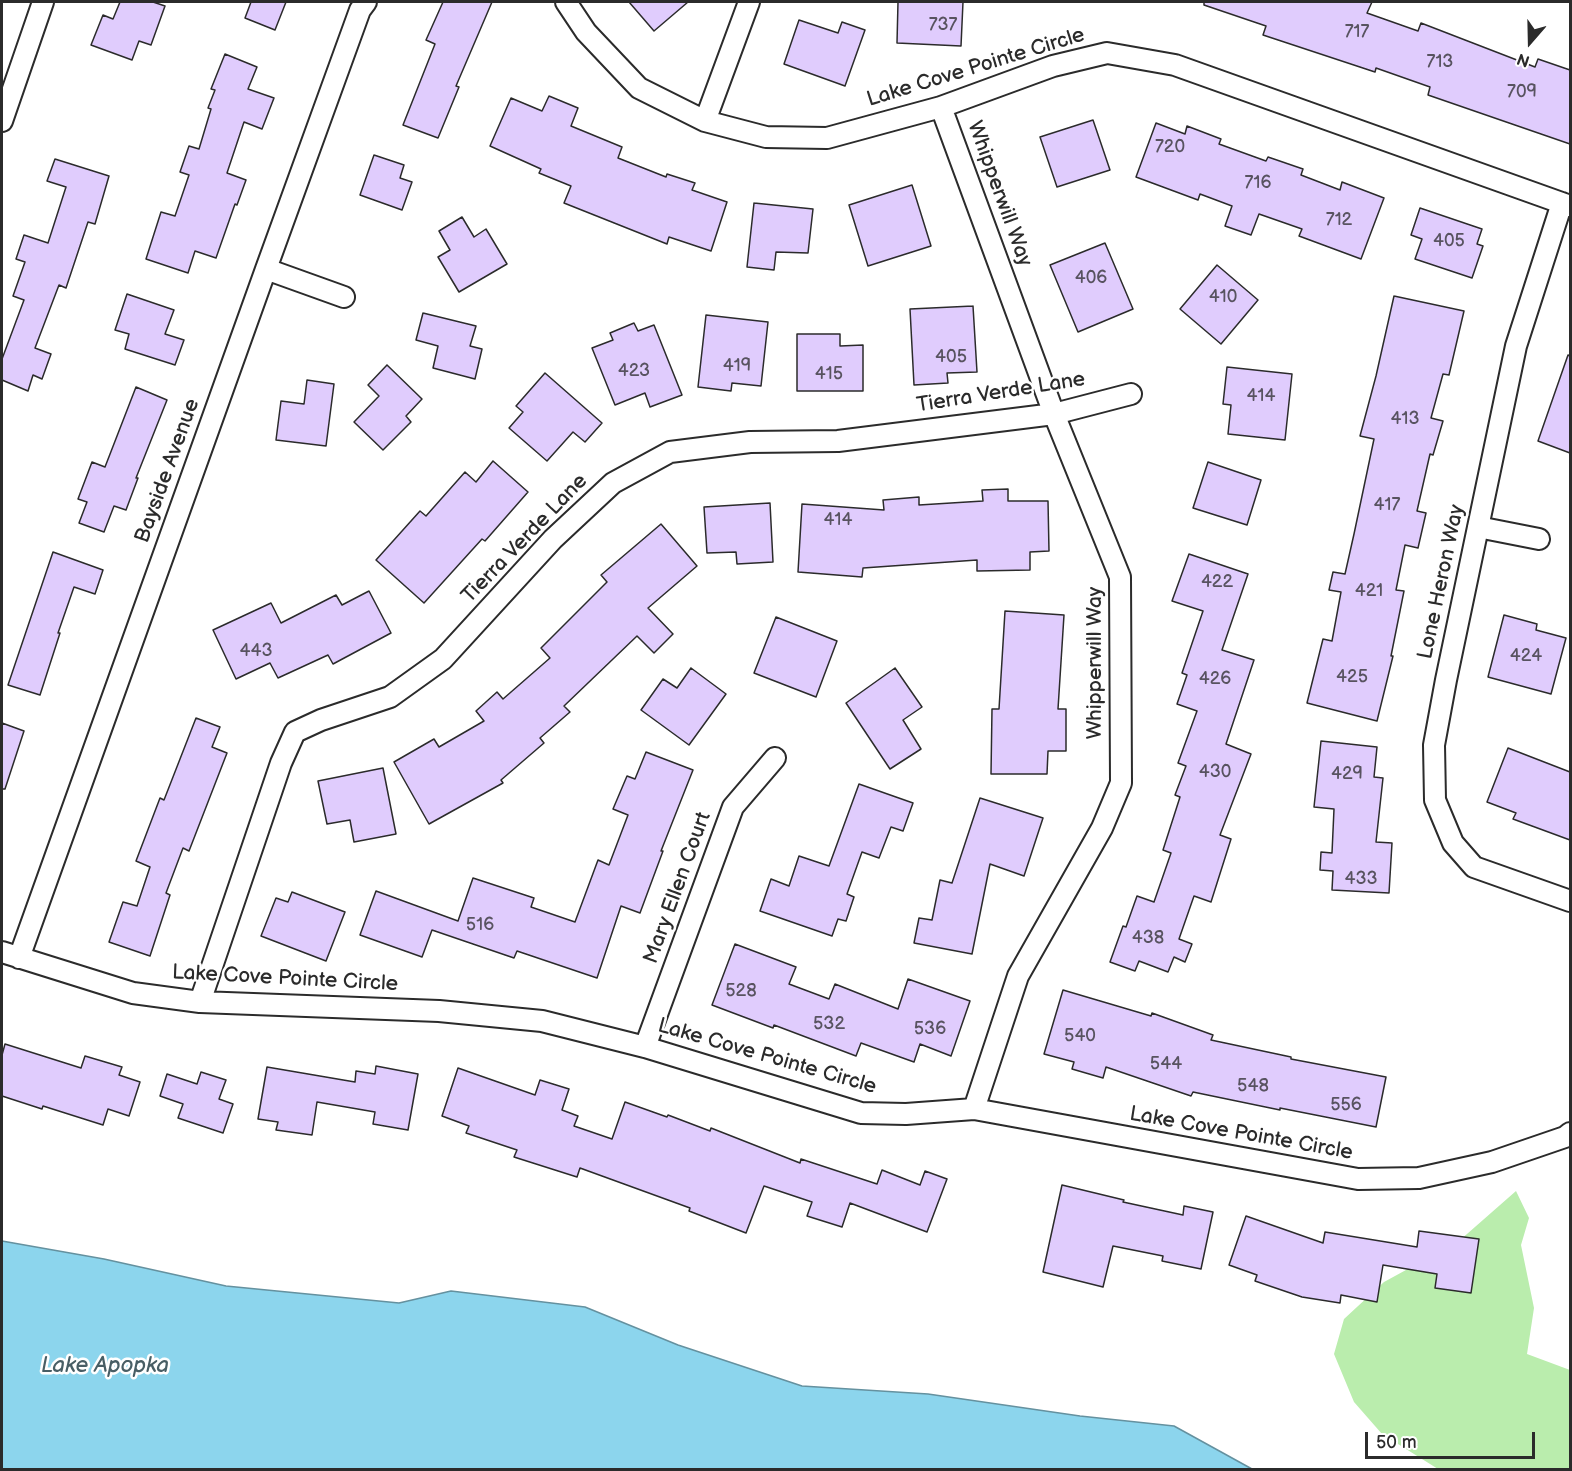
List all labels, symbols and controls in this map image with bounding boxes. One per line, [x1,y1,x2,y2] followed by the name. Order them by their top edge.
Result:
[1500,12,1560,72] north arrow
[929,14,957,36] house number: 737
[1345,21,1369,43] house number: 717
[864,23,1088,113] street label: Lake Cove Pointe Circle
[1515,48,1533,70] text: N
[1427,51,1453,73] house number: 713
[1507,81,1537,103] house number: 709
[961,118,1037,270] street label: Whipperwill Way
[1155,136,1185,158] house number: 720
[1245,172,1271,194] house number: 716
[1326,209,1352,231] house number: 712
[1433,230,1465,252] house number: 405
[1075,267,1107,289] house number: 406
[1209,286,1237,308] house number: 410
[935,346,967,368] house number: 405
[723,355,751,377] house number: 419
[618,360,650,382] house number: 423
[815,363,843,385] house number: 415
[915,367,1087,419] street label: Tierra Verde Lane
[1247,385,1275,407] house number: 414
[130,396,206,546] street label: Bayside Avenue
[1390,408,1420,430] house number: 413
[457,469,593,609] street label: Tierra Verde Lane
[1374,494,1400,516] house number: 417
[1413,503,1471,661] street label: Lone Heron Way
[824,509,852,531] house number: 414
[1201,571,1233,593] house number: 422
[1355,580,1383,602] house number: 421
[1083,587,1109,739] street label: Whipperwill Way
[239,640,273,662] house number: 443
[1510,645,1542,667] house number: 424
[1336,666,1368,688] house number: 425
[1199,668,1231,690] house number: 426
[1199,761,1231,783] house number: 430
[1331,763,1363,785] house number: 429
[639,809,717,967] street label: Mary Ellen Court
[1344,868,1378,890] house number: 433
[466,914,494,936] house number: 516
[1132,927,1164,949] house number: 438
[171,960,399,998] street label: Lake Cove Pointe Circle
[725,980,757,1002] house number: 528
[813,1013,845,1035] house number: 532
[655,1014,879,1100] street label: Lake Cove Pointe Circle
[914,1018,946,1040] house number: 536
[1064,1025,1096,1047] house number: 540
[1150,1053,1182,1075] house number: 544
[1237,1075,1269,1097] house number: 548
[1330,1094,1362,1116] house number: 556
[1127,1102,1355,1166] street label: Lake Cove Pointe Circle
[41,1353,169,1379] water label: Lake Apopka
[1368,1420,1538,1458] scale bar
[1376,1432,1417,1453] text: 50 m

